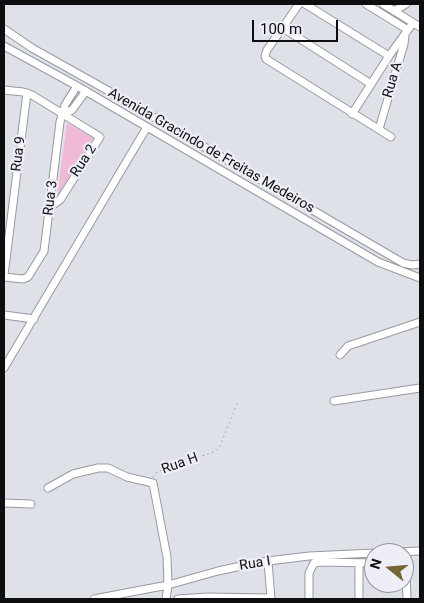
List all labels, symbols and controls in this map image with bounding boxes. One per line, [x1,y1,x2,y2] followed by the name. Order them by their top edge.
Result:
[254,10,340,42] scale bar
[260,20,302,38] text: 100 m
[380,60,406,100] street label: Rua A
[105,85,317,217] street label: Avenida Gracindo de Freitas Medeiros
[9,135,29,173] street label: Rua 9
[67,142,101,180] street label: Rua 2
[41,179,61,217] street label: Rua 3
[160,450,200,478] street label: Rua H
[364,543,414,593] north arrow
[238,553,272,575] street label: Rua I
[367,557,385,571] text: N

